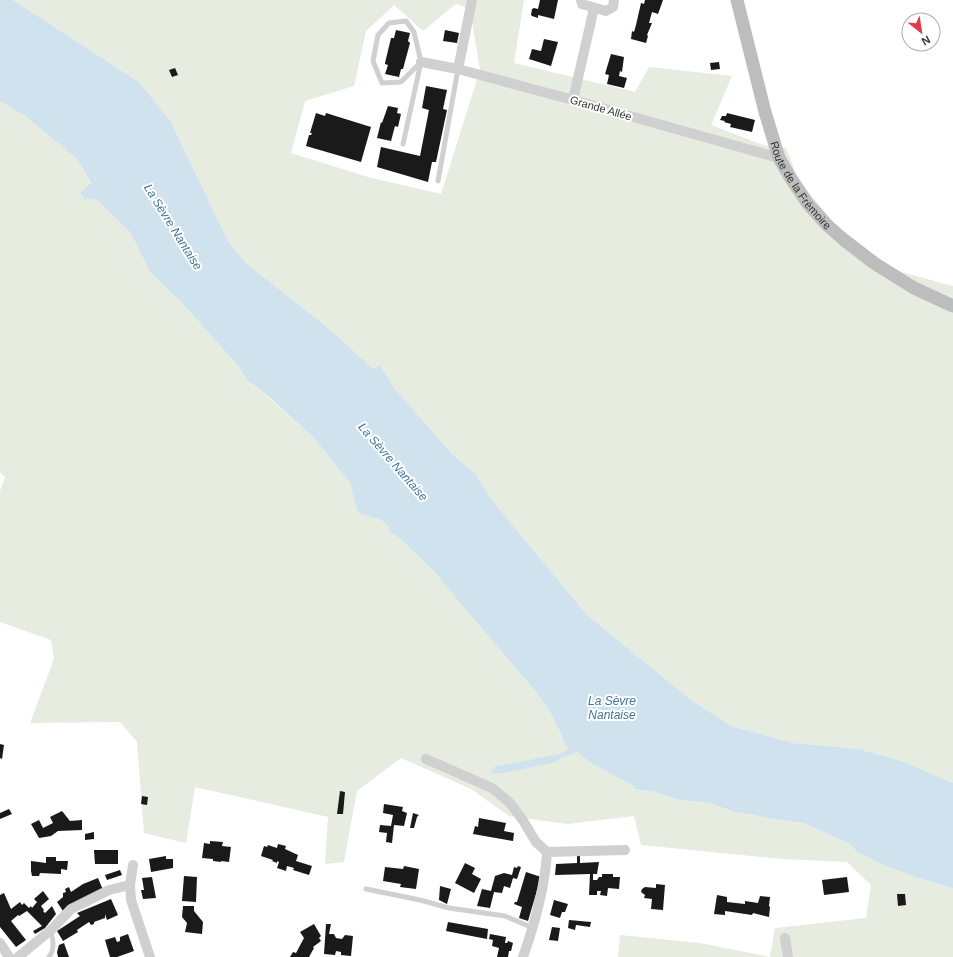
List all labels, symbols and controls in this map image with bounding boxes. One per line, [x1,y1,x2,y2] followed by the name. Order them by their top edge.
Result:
[901,12,941,52] north arrow
[920,33,932,48] text: N
[569,93,633,123] street label: Grande Allée
[768,140,834,232] street label: Route de la Frémoire
[141,181,205,273] water label: La Sèvre Nantaise
[355,420,431,504] water label: La Sèvre Nantaise
[588,694,636,722] water label: La Sèvre Nantaise

